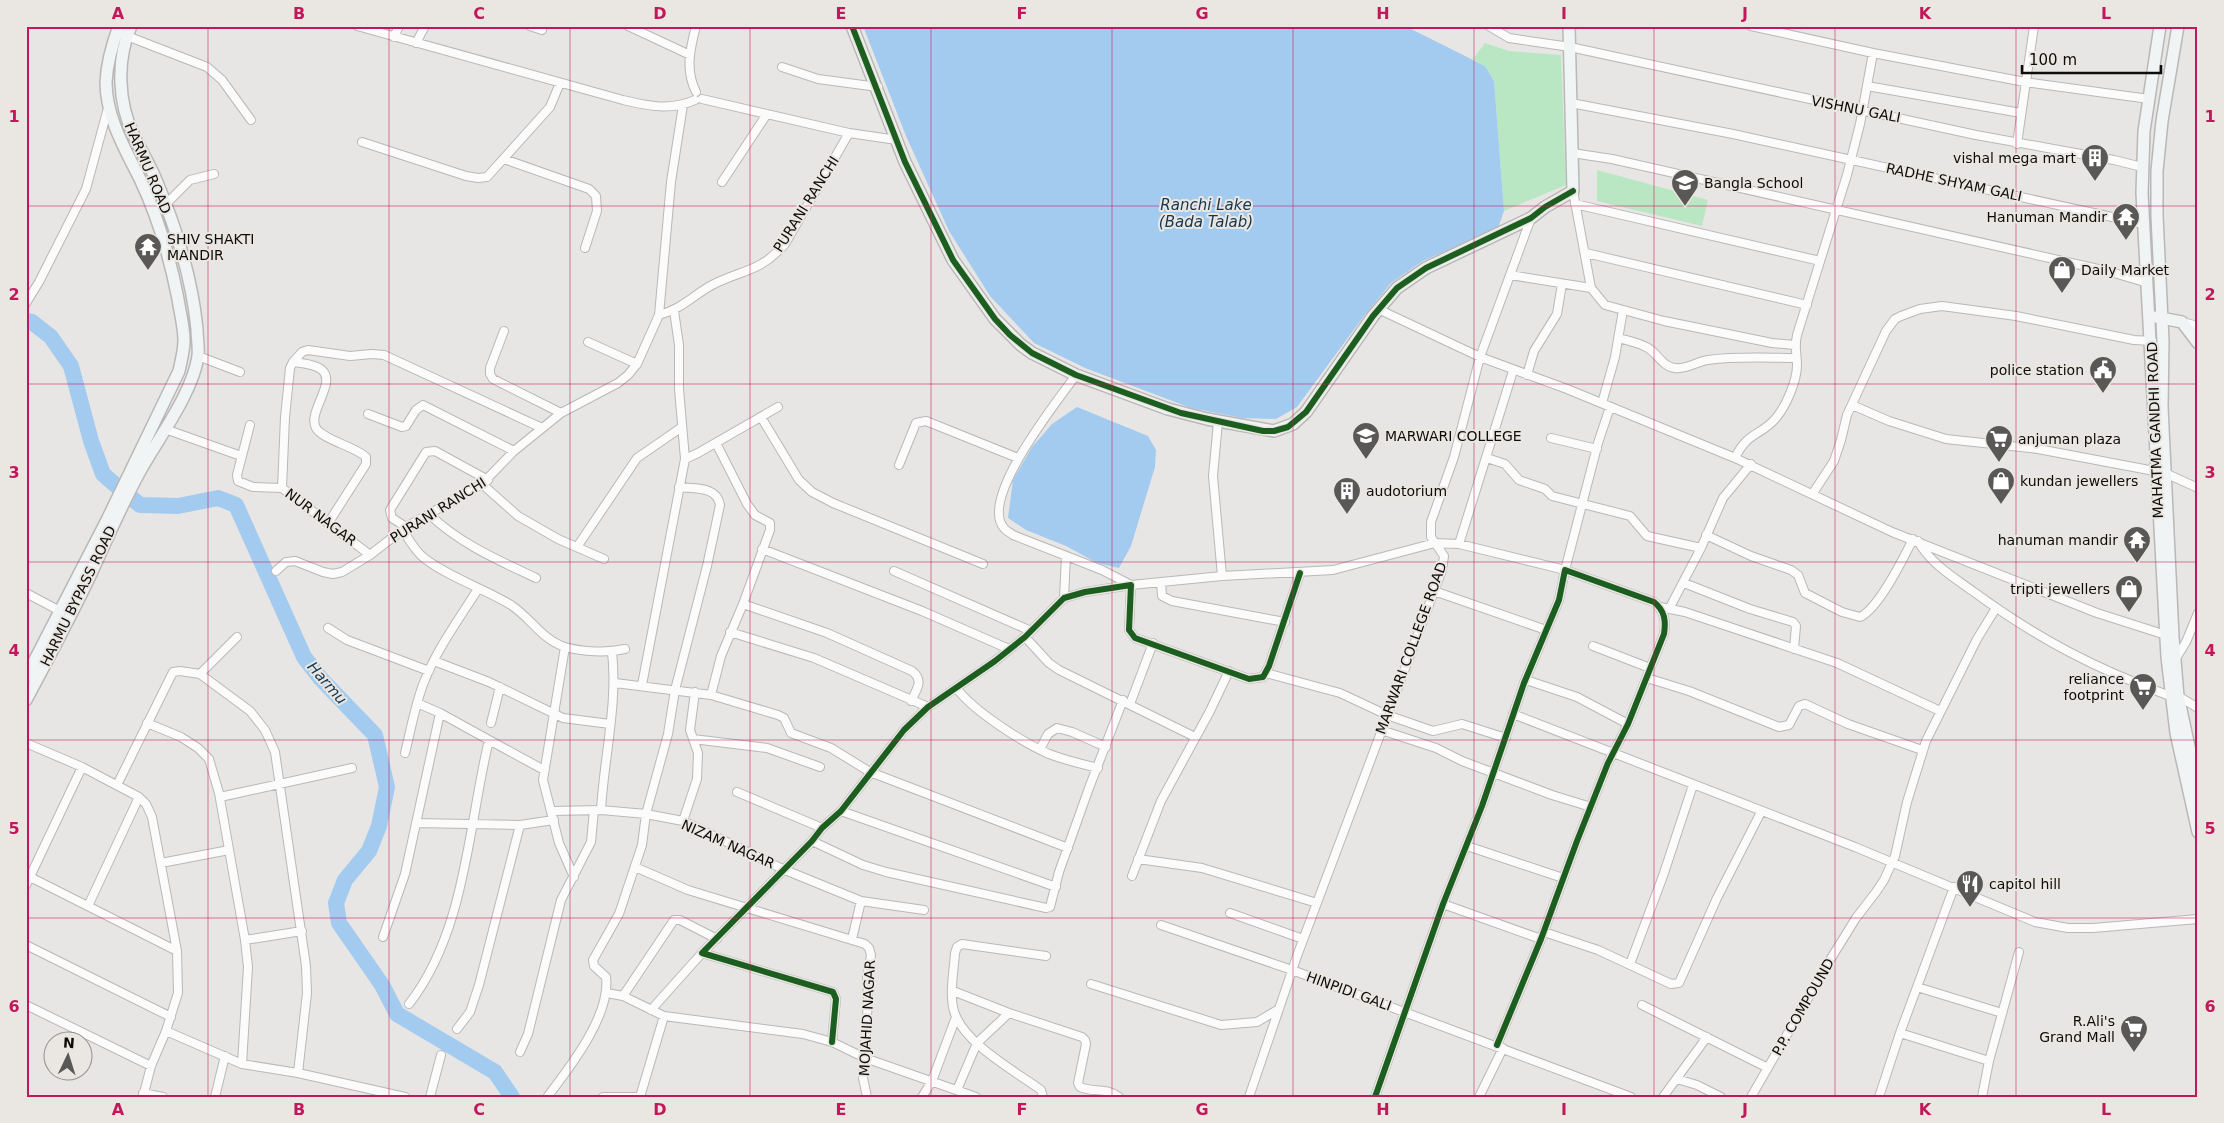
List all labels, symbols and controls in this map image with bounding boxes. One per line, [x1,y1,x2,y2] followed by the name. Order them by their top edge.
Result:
[112,4,125,23] text: A
[293,4,305,23] text: B
[473,4,485,23] text: C
[653,4,667,23] text: D
[836,4,846,23] text: E
[1017,4,1027,23] text: F
[1195,4,1209,23] text: G
[1376,4,1390,23] text: H
[1561,4,1567,23] text: I
[1741,4,1748,23] text: J
[1919,4,1932,23] text: K
[2101,4,2111,23] text: L
[2022,42,2160,74] scale bar
[2029,51,2077,69] text: 100 m
[1810,92,1902,126] street label: VISHNU GALI
[8,107,20,126] text: 1
[2204,107,2216,126] text: 1
[122,120,174,216] street label: HARMU ROAD
[2080,143,2110,182] building icon: vishal mega mart
[1953,150,2077,166] place label: vishal mega mart
[770,153,842,255] street label: PURANI RANCHI
[1885,160,2023,204] street label: RADHE SHYAM GALI
[1670,168,1700,207] school or university icon: Bangla School
[1704,175,1803,191] place label: Bangla School
[1159,196,1253,231] water label: Ranchi Lake (Bada Talab)
[2111,202,2141,241] temple icon: Hanuman Mandir
[1987,209,2107,225] place label: Hanuman Mandir
[167,231,254,263] place label: SHIV SHAKTI MANDIR
[133,232,163,271] temple icon: SHIV SHAKTI MANDIR
[2047,255,2077,294] shop icon: Daily Market
[2081,262,2170,278] place label: Daily Market
[8,285,20,304] text: 2
[2204,285,2216,304] text: 2
[2144,341,2166,519] street label: MAHATMA GANDHI ROAD
[2088,355,2118,394] public building icon: police station
[1990,362,2084,378] place label: police station
[1351,421,1381,460] school or university icon: MARWARI COLLEGE
[1984,424,2014,463] supermarket icon: anjuman plaza
[1385,428,1522,444] place label: MARWARI COLLEGE
[2018,431,2121,447] place label: anjuman plaza
[8,463,20,482] text: 3
[2204,463,2216,482] text: 3
[1986,466,2016,505] shop icon: kundan jewellers
[2020,473,2138,489] place label: kundan jewellers
[387,474,489,546] street label: PURANI RANCHI
[1332,476,1362,515] building icon: audotorium
[1366,483,1447,499] place label: audotorium
[282,485,360,549] street label: NUR NAGAR
[37,523,119,669] street label: HARMU BYPASS ROAD
[2122,525,2152,564] temple icon: hanuman mandir
[1998,532,2118,548] place label: hanuman mandir
[1372,560,1450,736] street label: MARWARI COLLEGE ROAD
[2114,574,2144,613] shop icon: tripti jewellers
[2010,581,2110,597] place label: tripti jewellers
[8,641,20,660] text: 4
[2204,641,2216,660] text: 4
[304,658,350,708] water label: Harmu
[2064,671,2125,703] place label: reliance footprint
[2128,672,2158,711] supermarket icon: reliance footprint
[679,816,777,872] street label: NIZAM NAGAR
[8,819,20,838] text: 5
[2204,819,2216,838] text: 5
[1955,869,1985,908] restaurant icon: capitol hill
[1989,876,2061,892] place label: capitol hill
[1769,955,1837,1059] street label: P.P. COMPOUND
[856,959,878,1077] street label: MOJAHID NAGAR
[1304,968,1394,1014] street label: HINPIDI GALI
[8,997,20,1016] text: 6
[2204,997,2216,1016] text: 6
[2039,1013,2115,1045] place label: R.Ali's Grand Mall
[2119,1014,2149,1053] supermarket icon: R.Ali's Grand Mall
[42,1030,92,1080] north arrow
[63,1035,75,1051] text: N
[112,1100,125,1119] text: A
[293,1100,305,1119] text: B
[473,1100,485,1119] text: C
[653,1100,667,1119] text: D
[836,1100,846,1119] text: E
[1017,1100,1027,1119] text: F
[1195,1100,1209,1119] text: G
[1376,1100,1390,1119] text: H
[1561,1100,1567,1119] text: I
[1741,1100,1748,1119] text: J
[1919,1100,1932,1119] text: K
[2101,1100,2111,1119] text: L

